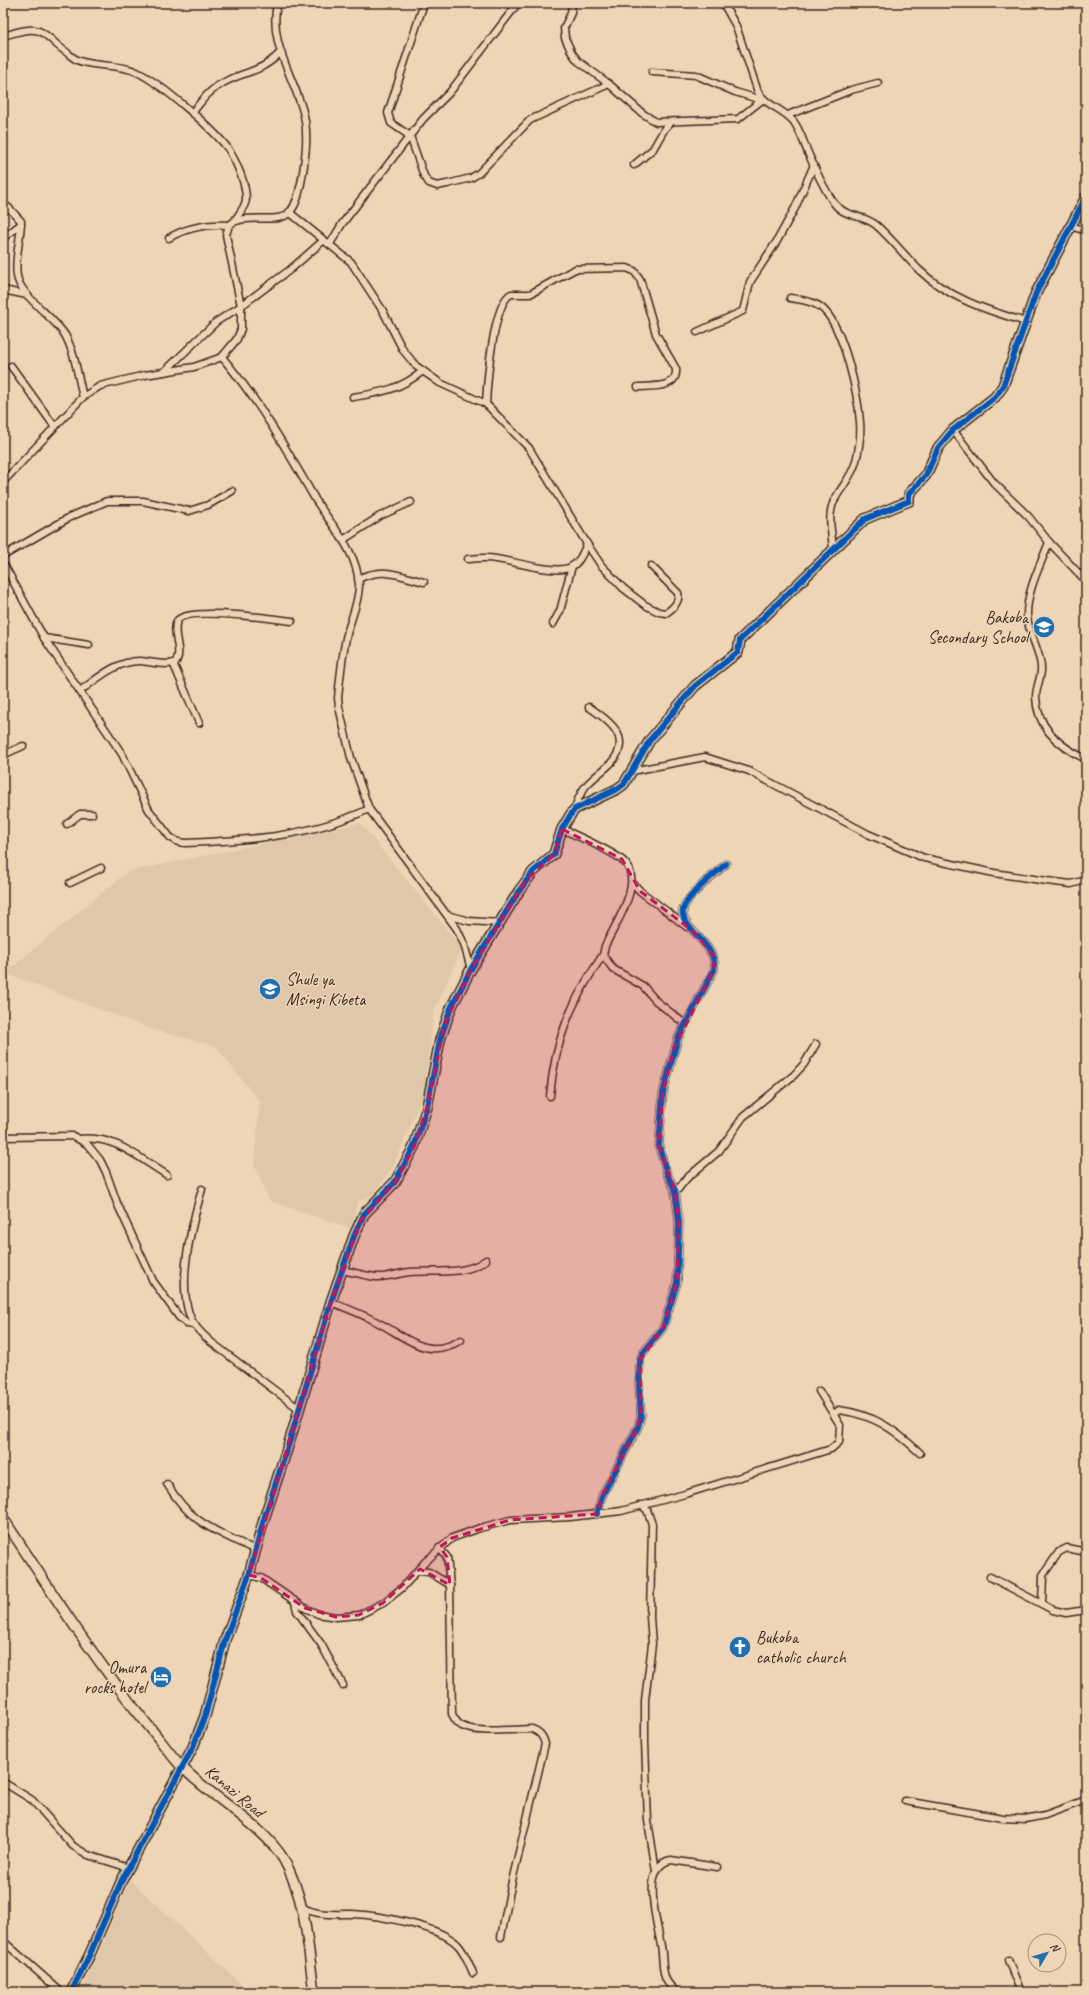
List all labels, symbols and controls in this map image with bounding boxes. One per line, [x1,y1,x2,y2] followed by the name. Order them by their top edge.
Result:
[928,607,1031,648] place label: Bakoba Secondary School
[1031,614,1057,640] school or university icon: Bakoba Secondary School
[286,969,366,1010] place label: Shule ya Msingi Kibeta
[257,976,283,1002] school or university icon: Shule ya Msingi Kibeta
[756,1627,847,1668] place label: Bukoba catholic church
[727,1634,753,1660] church icon: Bukoba catholic church
[84,1657,149,1698] place label: Omura rocks hotel
[148,1664,174,1690] hotel icon: Omura rocks hotel
[201,1761,270,1824] street label: Kanazi Road
[1027,1933,1067,1973] north arrow
[1047,1940,1064,1956] text: N

